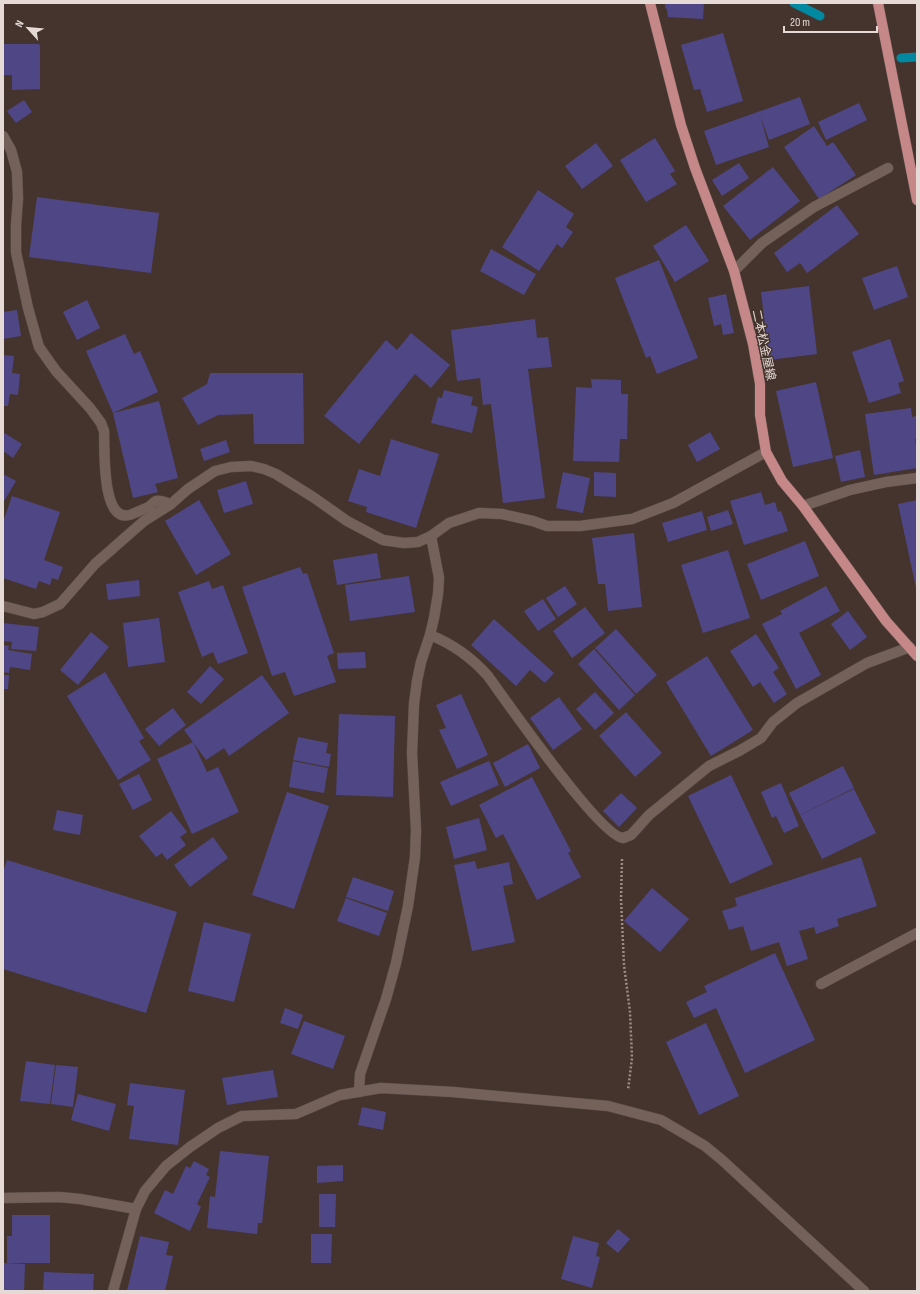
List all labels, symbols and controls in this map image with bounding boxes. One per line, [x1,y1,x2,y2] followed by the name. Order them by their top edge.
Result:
[8,8,48,48] north arrow
[784,8,877,34] scale bar
[790,15,810,30] text: 20 m
[12,18,27,29] text: N
[749,308,778,382] street label: 二本松金屋線

